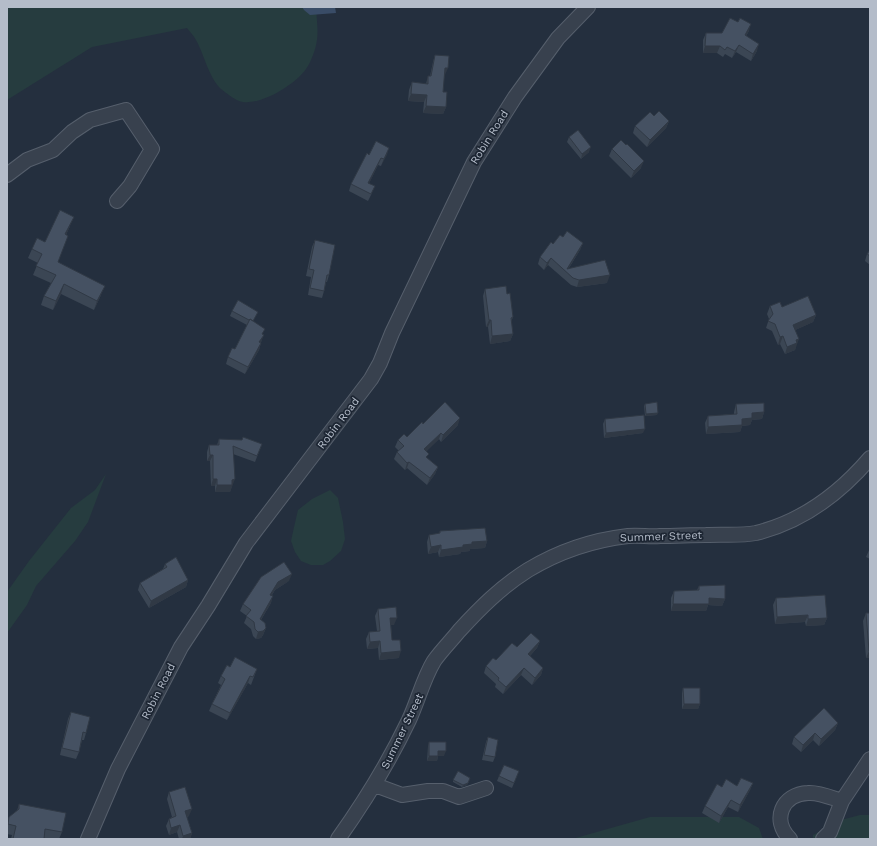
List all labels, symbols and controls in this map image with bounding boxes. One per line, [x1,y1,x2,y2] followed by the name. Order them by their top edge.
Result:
[468,108,511,167] street label: Robin Road
[315,395,362,452] street label: Robin Road
[620,529,703,544] street label: Summer Street
[139,661,178,721] street label: Robin Road
[379,691,426,771] street label: Summer Street

